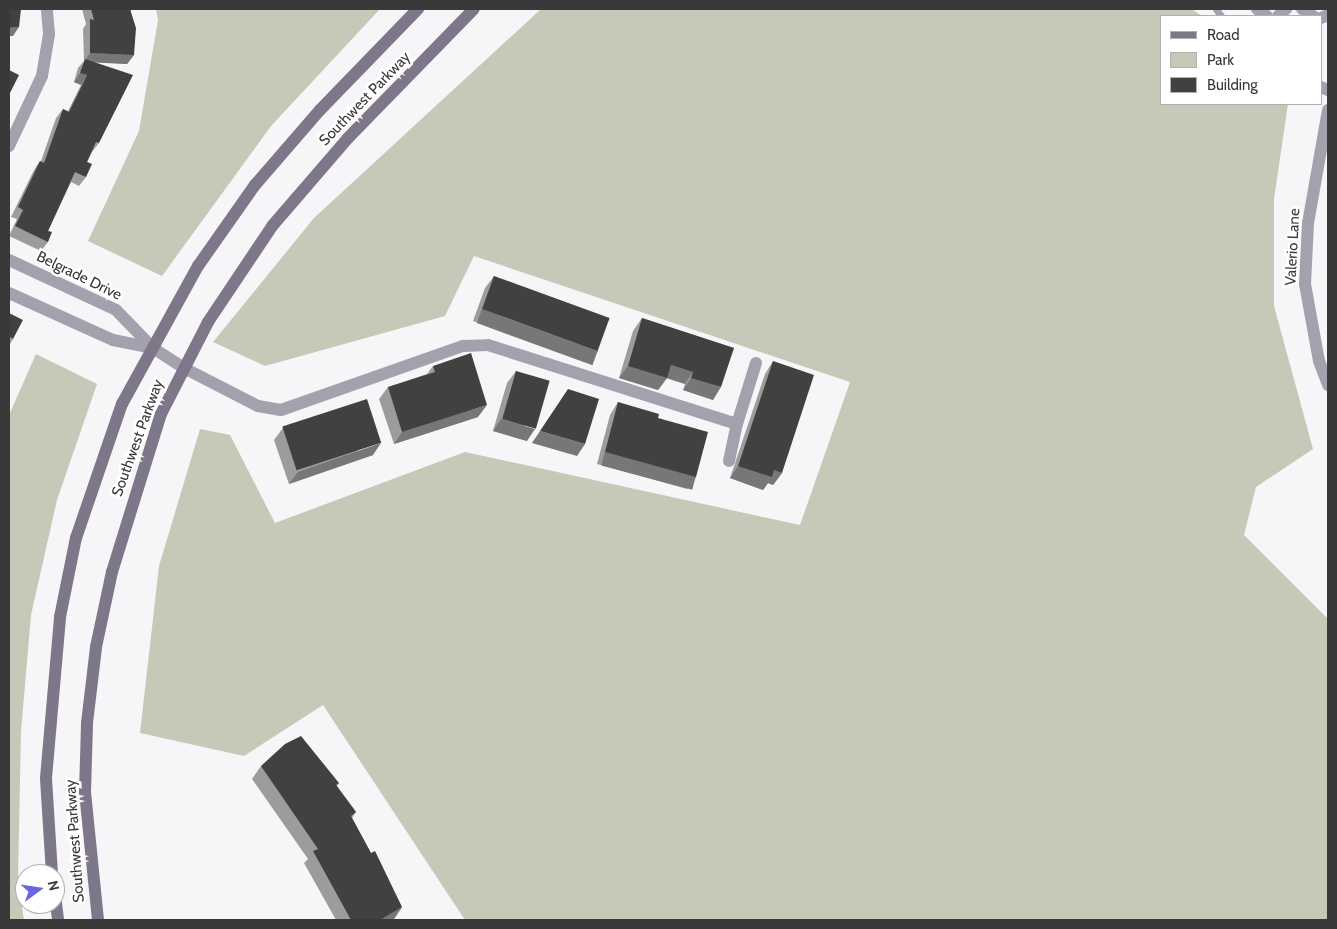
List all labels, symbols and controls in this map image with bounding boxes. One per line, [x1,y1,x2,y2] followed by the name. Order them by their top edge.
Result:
[1160,15,1322,105] legend
[1207,26,1240,44] text: Road
[316,48,414,150] street label: Southwest Parkway
[1207,51,1234,69] text: Park
[1207,76,1258,94] text: Building
[1282,208,1304,286] street label: Valerio Lane
[33,248,125,304] street label: Belgrade Drive
[108,377,168,499] street label: Southwest Parkway
[62,779,88,903] street label: Southwest Parkway
[15,864,65,914] north arrow
[44,879,64,893] text: N

